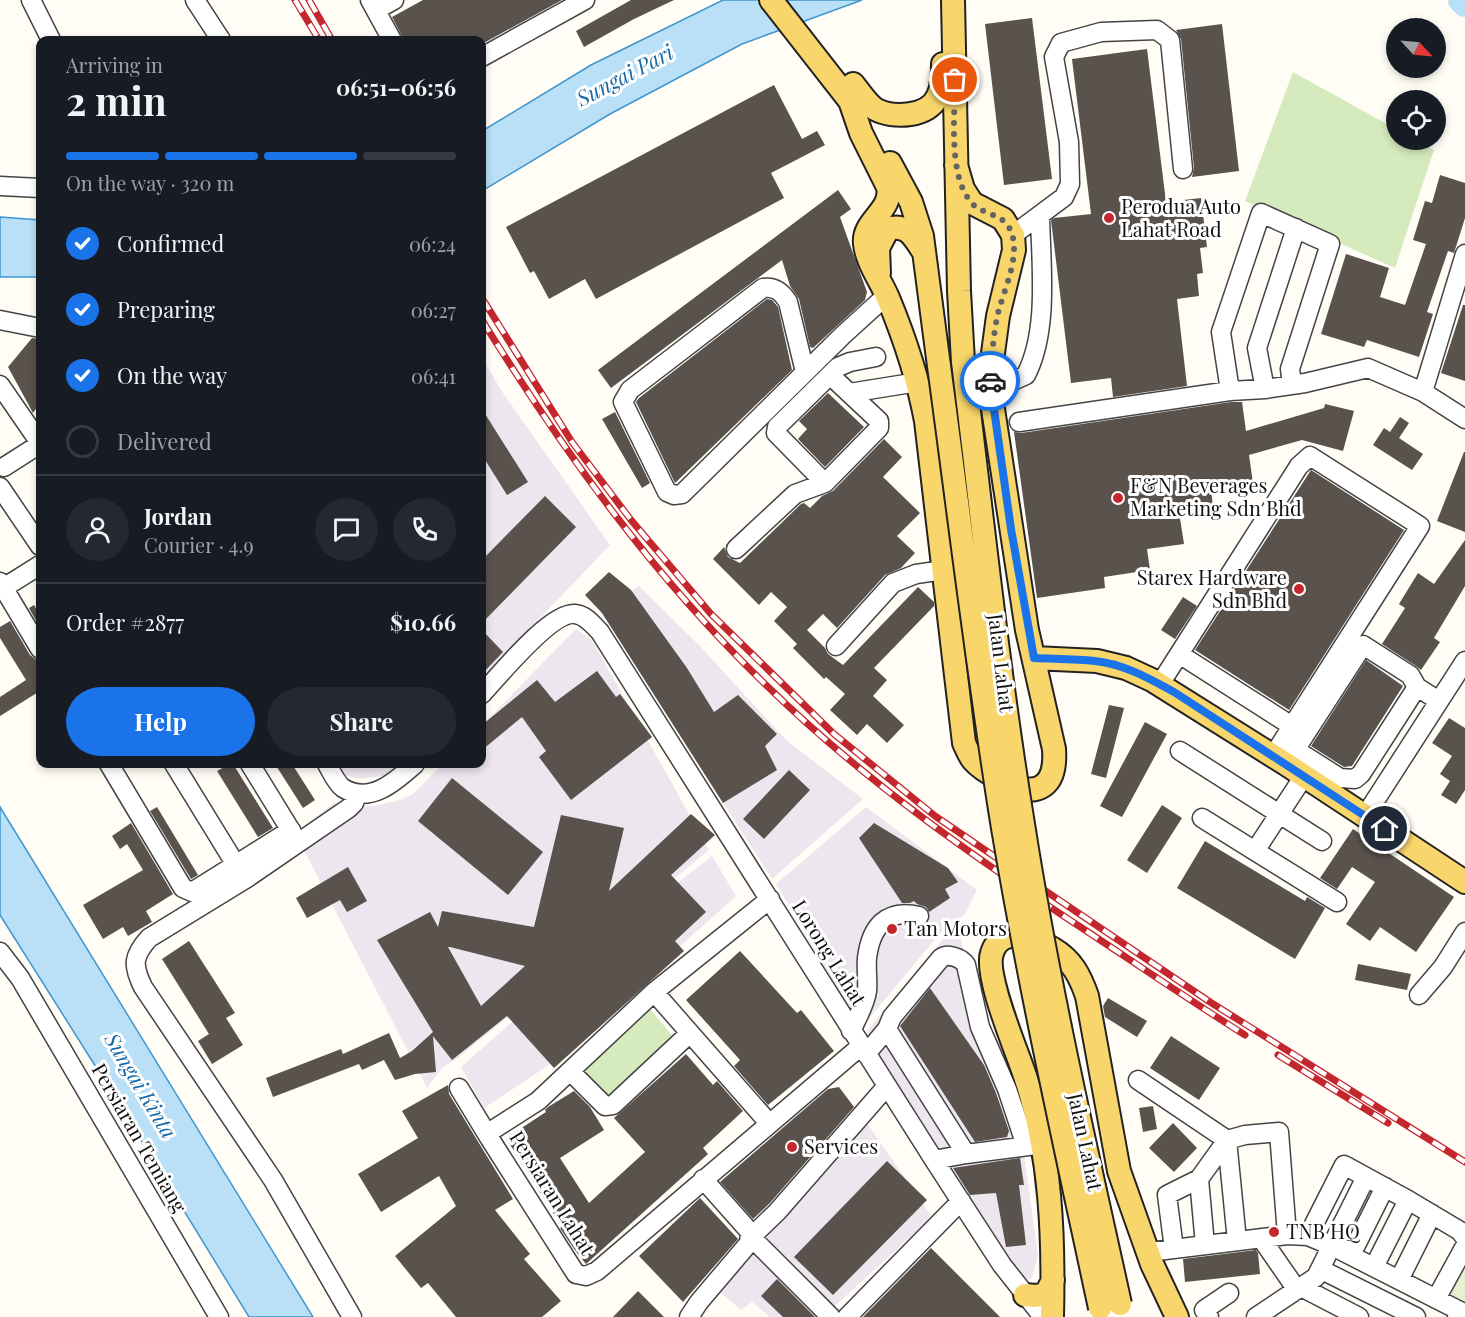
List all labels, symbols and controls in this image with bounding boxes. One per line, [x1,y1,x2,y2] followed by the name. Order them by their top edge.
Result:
[1386,18,1446,78] north arrow
[1386,18,1446,150] map controls
[570,37,678,112] water label: Sungai Pari
[66,51,163,78] text: Arriving in
[929,54,980,105] pin
[938,63,971,96] icon: bag
[336,72,456,102] text: 06:51–06:56
[66,74,167,126] text: 2 min
[1386,90,1446,150] button: locate
[66,169,234,196] text: On the way · 320 m
[1121,192,1241,242] place label: Perodua Auto Lahat Road
[1102,211,1116,225] marker: Perodua Auto Lahat Road
[66,227,99,260] icon: check
[117,228,224,258] text: Confirmed
[409,230,456,257] text: 06:24
[66,293,99,326] icon: check
[117,294,215,324] text: Preparing
[411,296,456,323] text: 06:27
[960,351,1020,411] courier
[66,359,99,392] icon: check
[117,360,227,390] text: On the way
[411,362,456,389] text: 06:41
[974,365,1007,398] icon: car
[117,426,212,456] text: Delivered
[1130,471,1302,521] place label: F&N Beverages Marketing Sdn Bhd
[1111,491,1125,505] marker: F&N Beverages Marketing Sdn Bhd
[66,498,129,561] button: person
[315,498,378,561] button: chat
[393,498,456,561] button: phone
[144,501,212,531] text: Jordan
[144,531,254,558] text: Courier · 4.9
[1137,563,1287,613] place label: Starex Hardware Sdn Bhd
[1292,582,1306,596] marker: Starex Hardware Sdn Bhd
[66,607,184,637] text: Order #2877
[390,607,456,637] text: $10.66
[983,611,1022,715] street label: Jalan Lahat
[66,687,255,756] button: Help
[267,687,456,756] button: Share
[1359,803,1410,854] pin
[1368,812,1401,845] icon: home
[787,894,874,1011] street label: Lorong Lahat
[904,914,1007,941] place label: Tan Motors
[885,922,899,936] marker: Tan Motors
[99,1026,184,1143] water label: Sungai Kinta
[87,1058,194,1217] street label: Persiaran Temiang
[1063,1089,1110,1194] street label: Jalan Lahat
[504,1125,603,1260] street label: Persiaran Lahat
[804,1132,878,1159] place label: Services
[785,1140,799,1154] marker: Services
[1286,1217,1361,1244] place label: TNB HQ
[1267,1225,1281,1239] marker: TNB HQ

